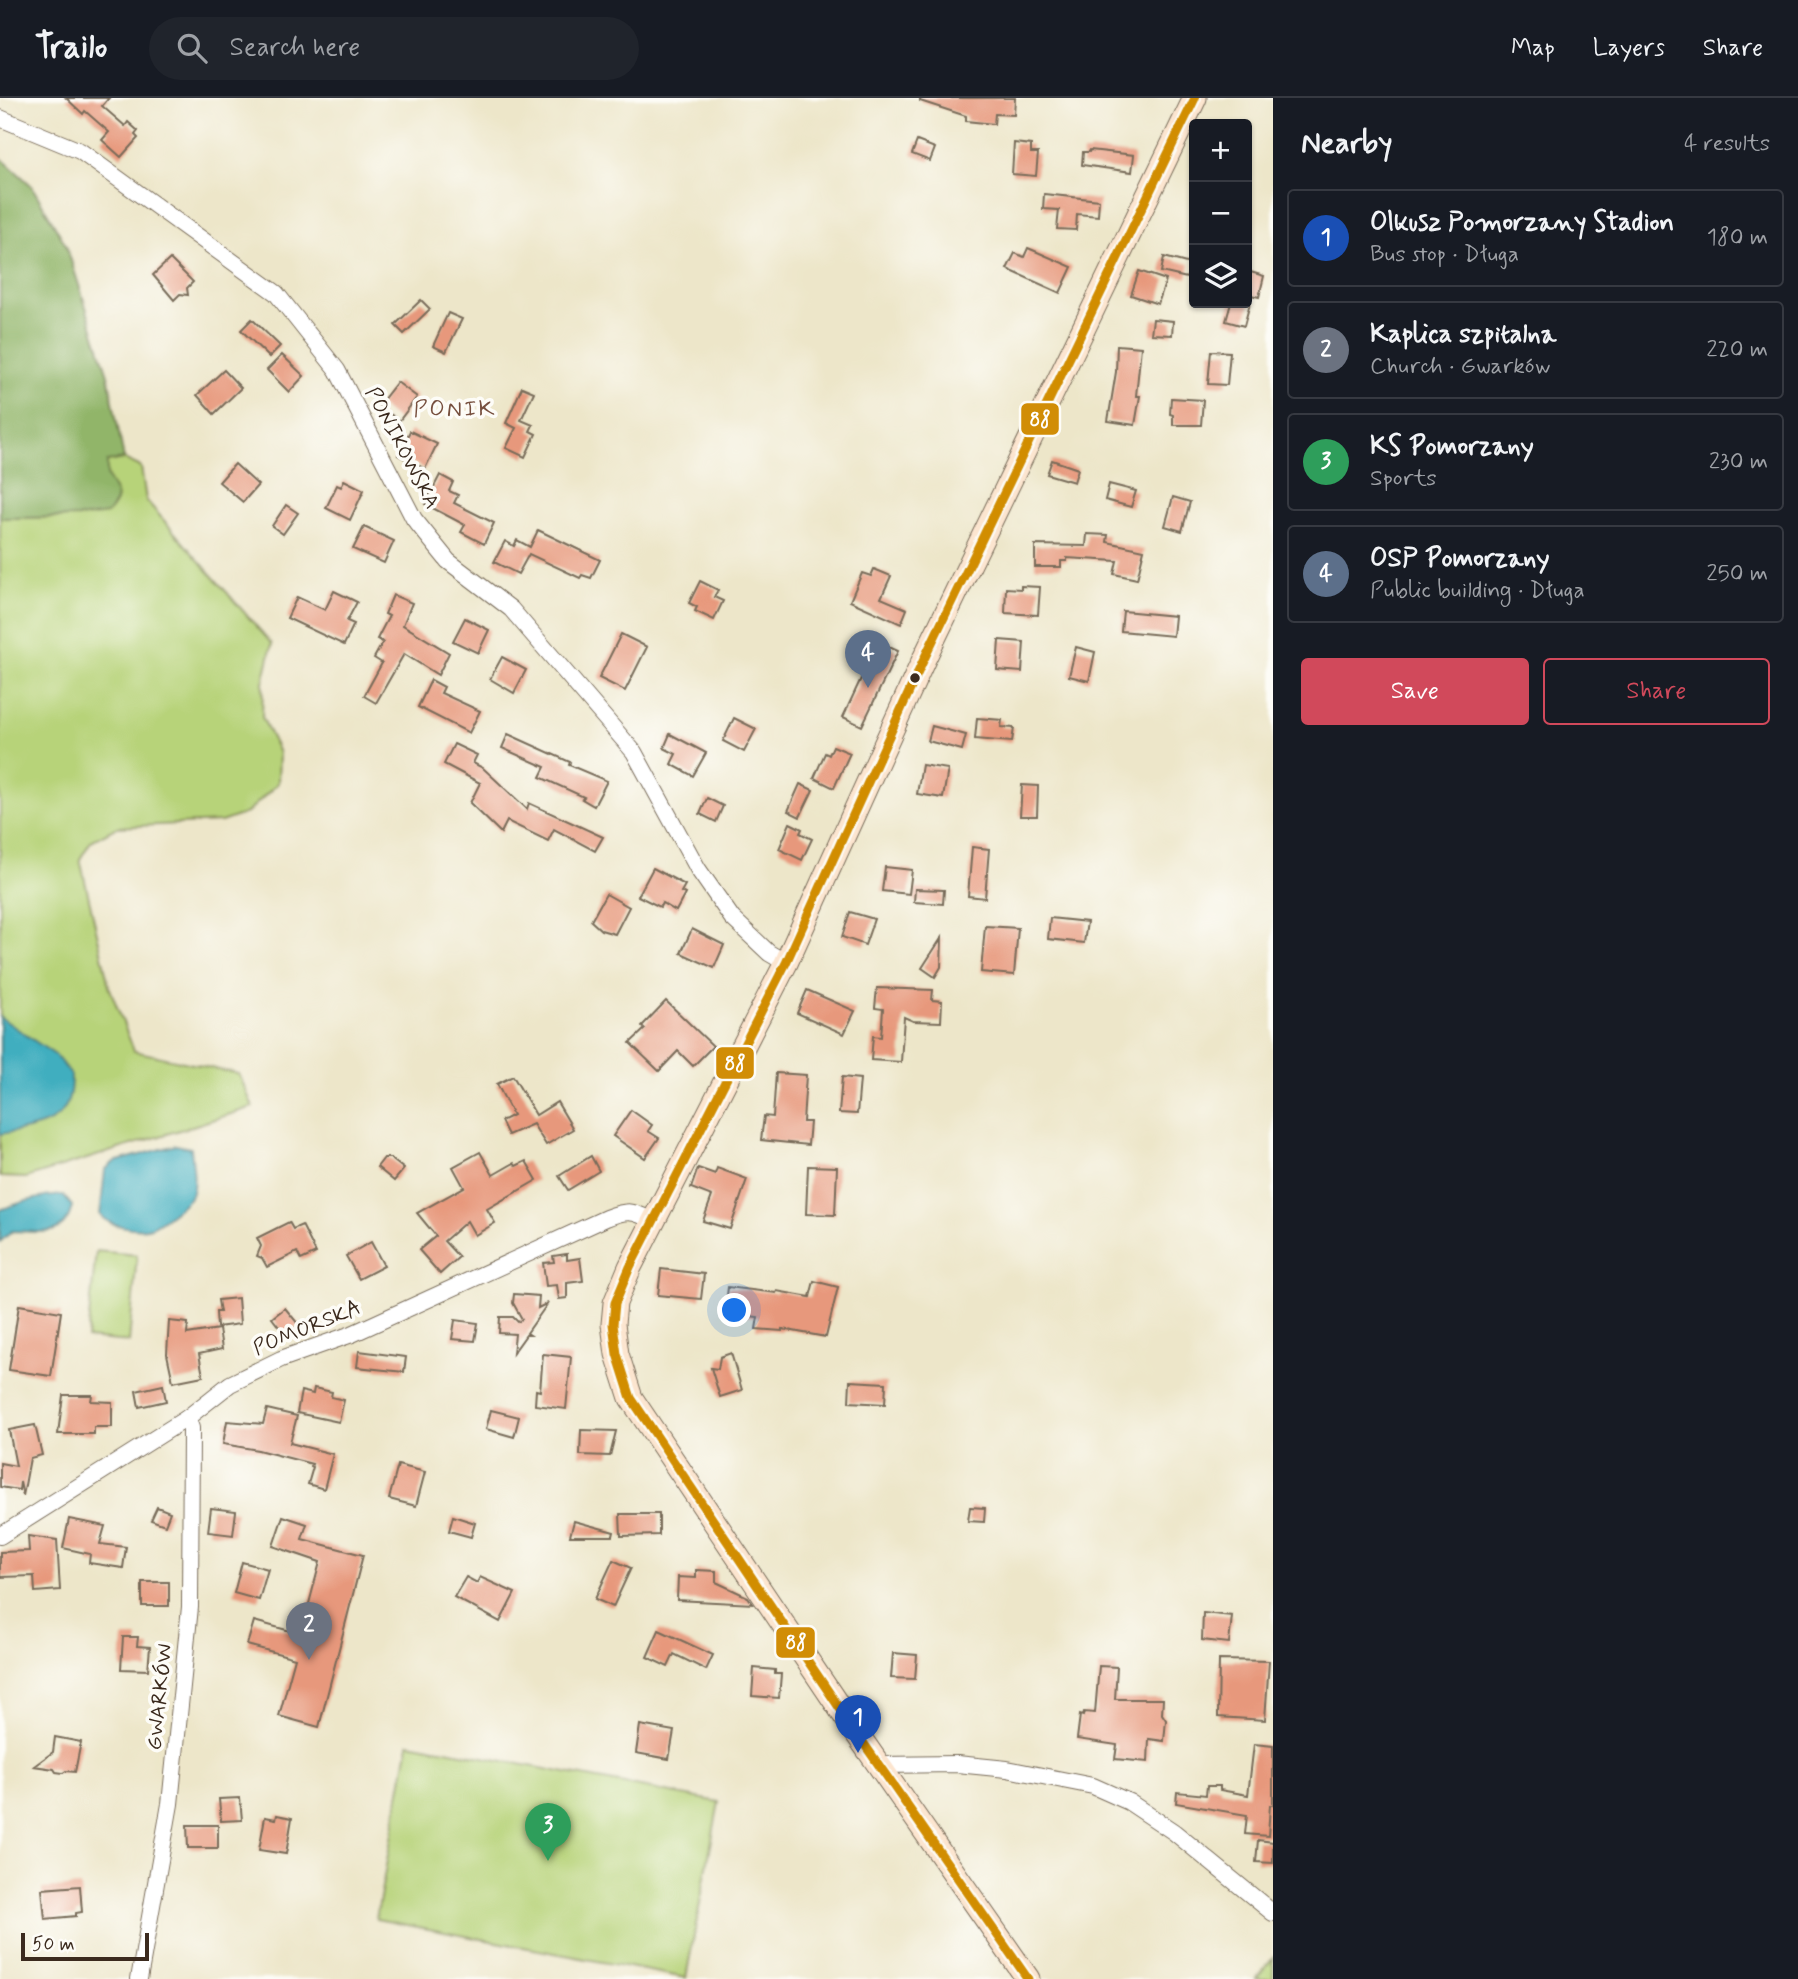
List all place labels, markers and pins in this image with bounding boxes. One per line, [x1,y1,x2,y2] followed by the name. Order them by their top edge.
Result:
[845,630,891,688] pin: 4
[908,671,922,685] unlabelled marker
[286,1602,332,1660] pin: 2
[835,1695,881,1753] pin: 1
[525,1803,571,1861] pin: 3

